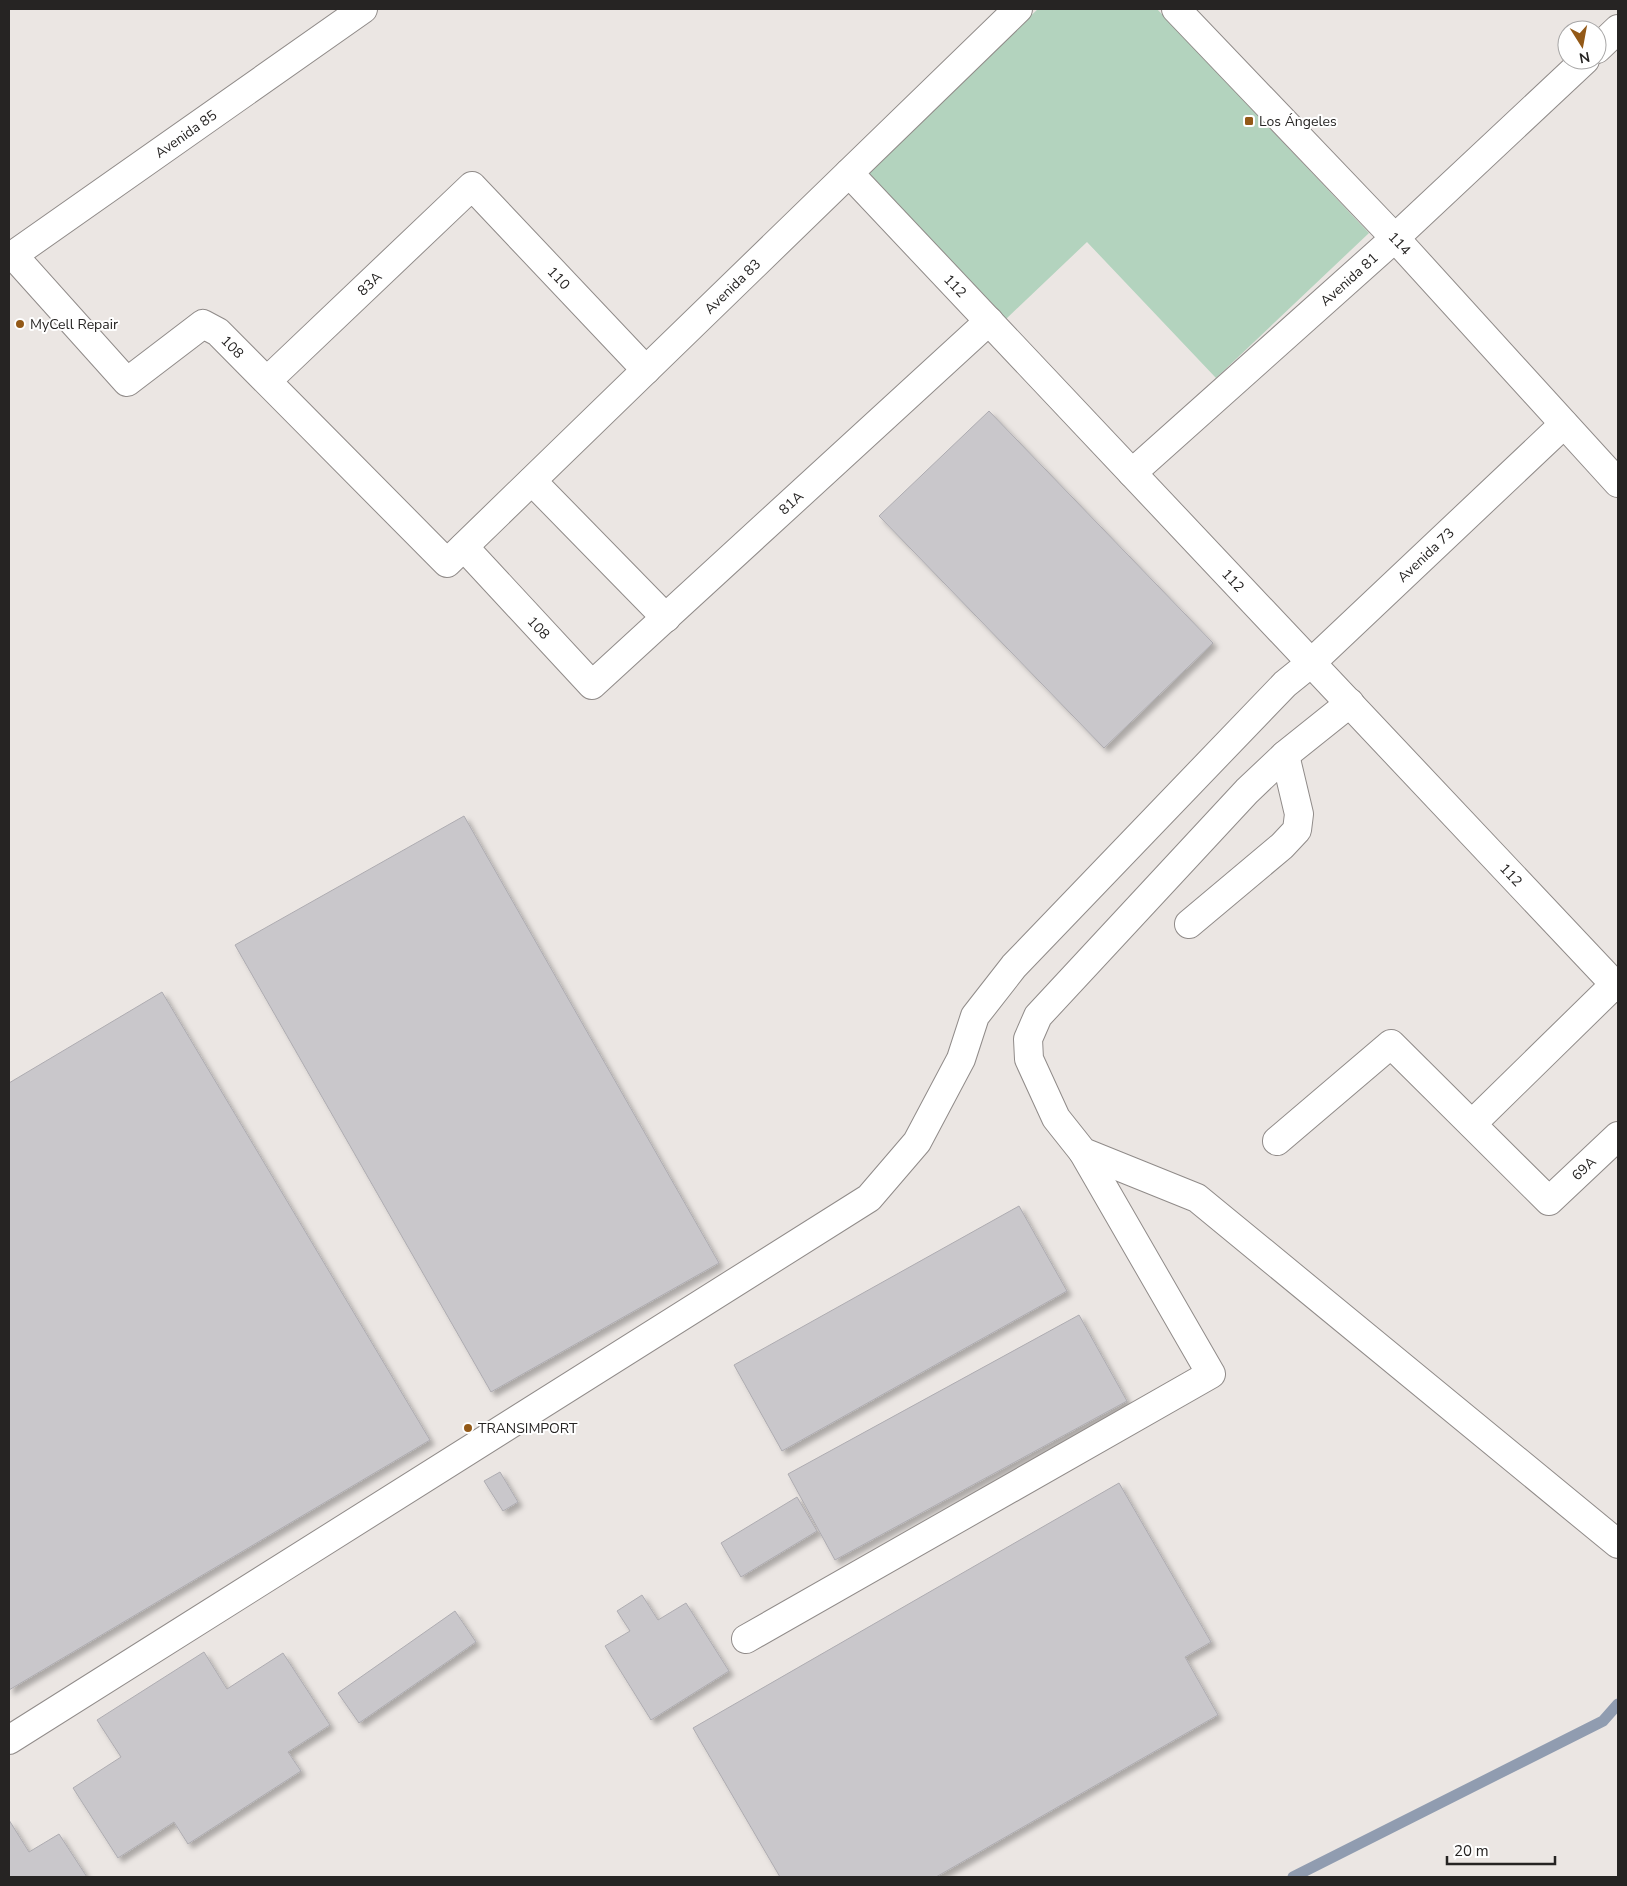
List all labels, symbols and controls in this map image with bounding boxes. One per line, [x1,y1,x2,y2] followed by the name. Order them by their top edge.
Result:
[1557,20,1607,70] north arrow
[1577,47,1591,68] text: N
[151,106,221,163] street label: Avenida 85
[1259,112,1337,131] place label: Los Ángeles
[1243,115,1255,127] marker: Los Ángeles
[1384,228,1415,259] street label: 114
[1316,249,1382,310] street label: Avenida 81
[700,255,765,318] street label: Avenida 83
[543,263,574,294] street label: 110
[353,268,386,300] street label: 83A
[939,270,971,302] street label: 112
[30,315,118,334] place label: MyCell Repair
[14,318,26,330] marker: MyCell Repair
[217,331,248,363] street label: 108
[775,487,808,519] street label: 81A
[1393,524,1458,587] street label: Avenida 73
[1217,565,1249,596] street label: 112
[523,612,554,644] street label: 108
[1495,860,1526,891] street label: 112
[1568,1153,1600,1185] street label: 69A
[478,1419,578,1438] place label: TRANSIMPORT
[462,1422,474,1434] marker: TRANSIMPORT
[1447,1834,1554,1866] scale bar
[1454,1841,1489,1861] text: 20 m

